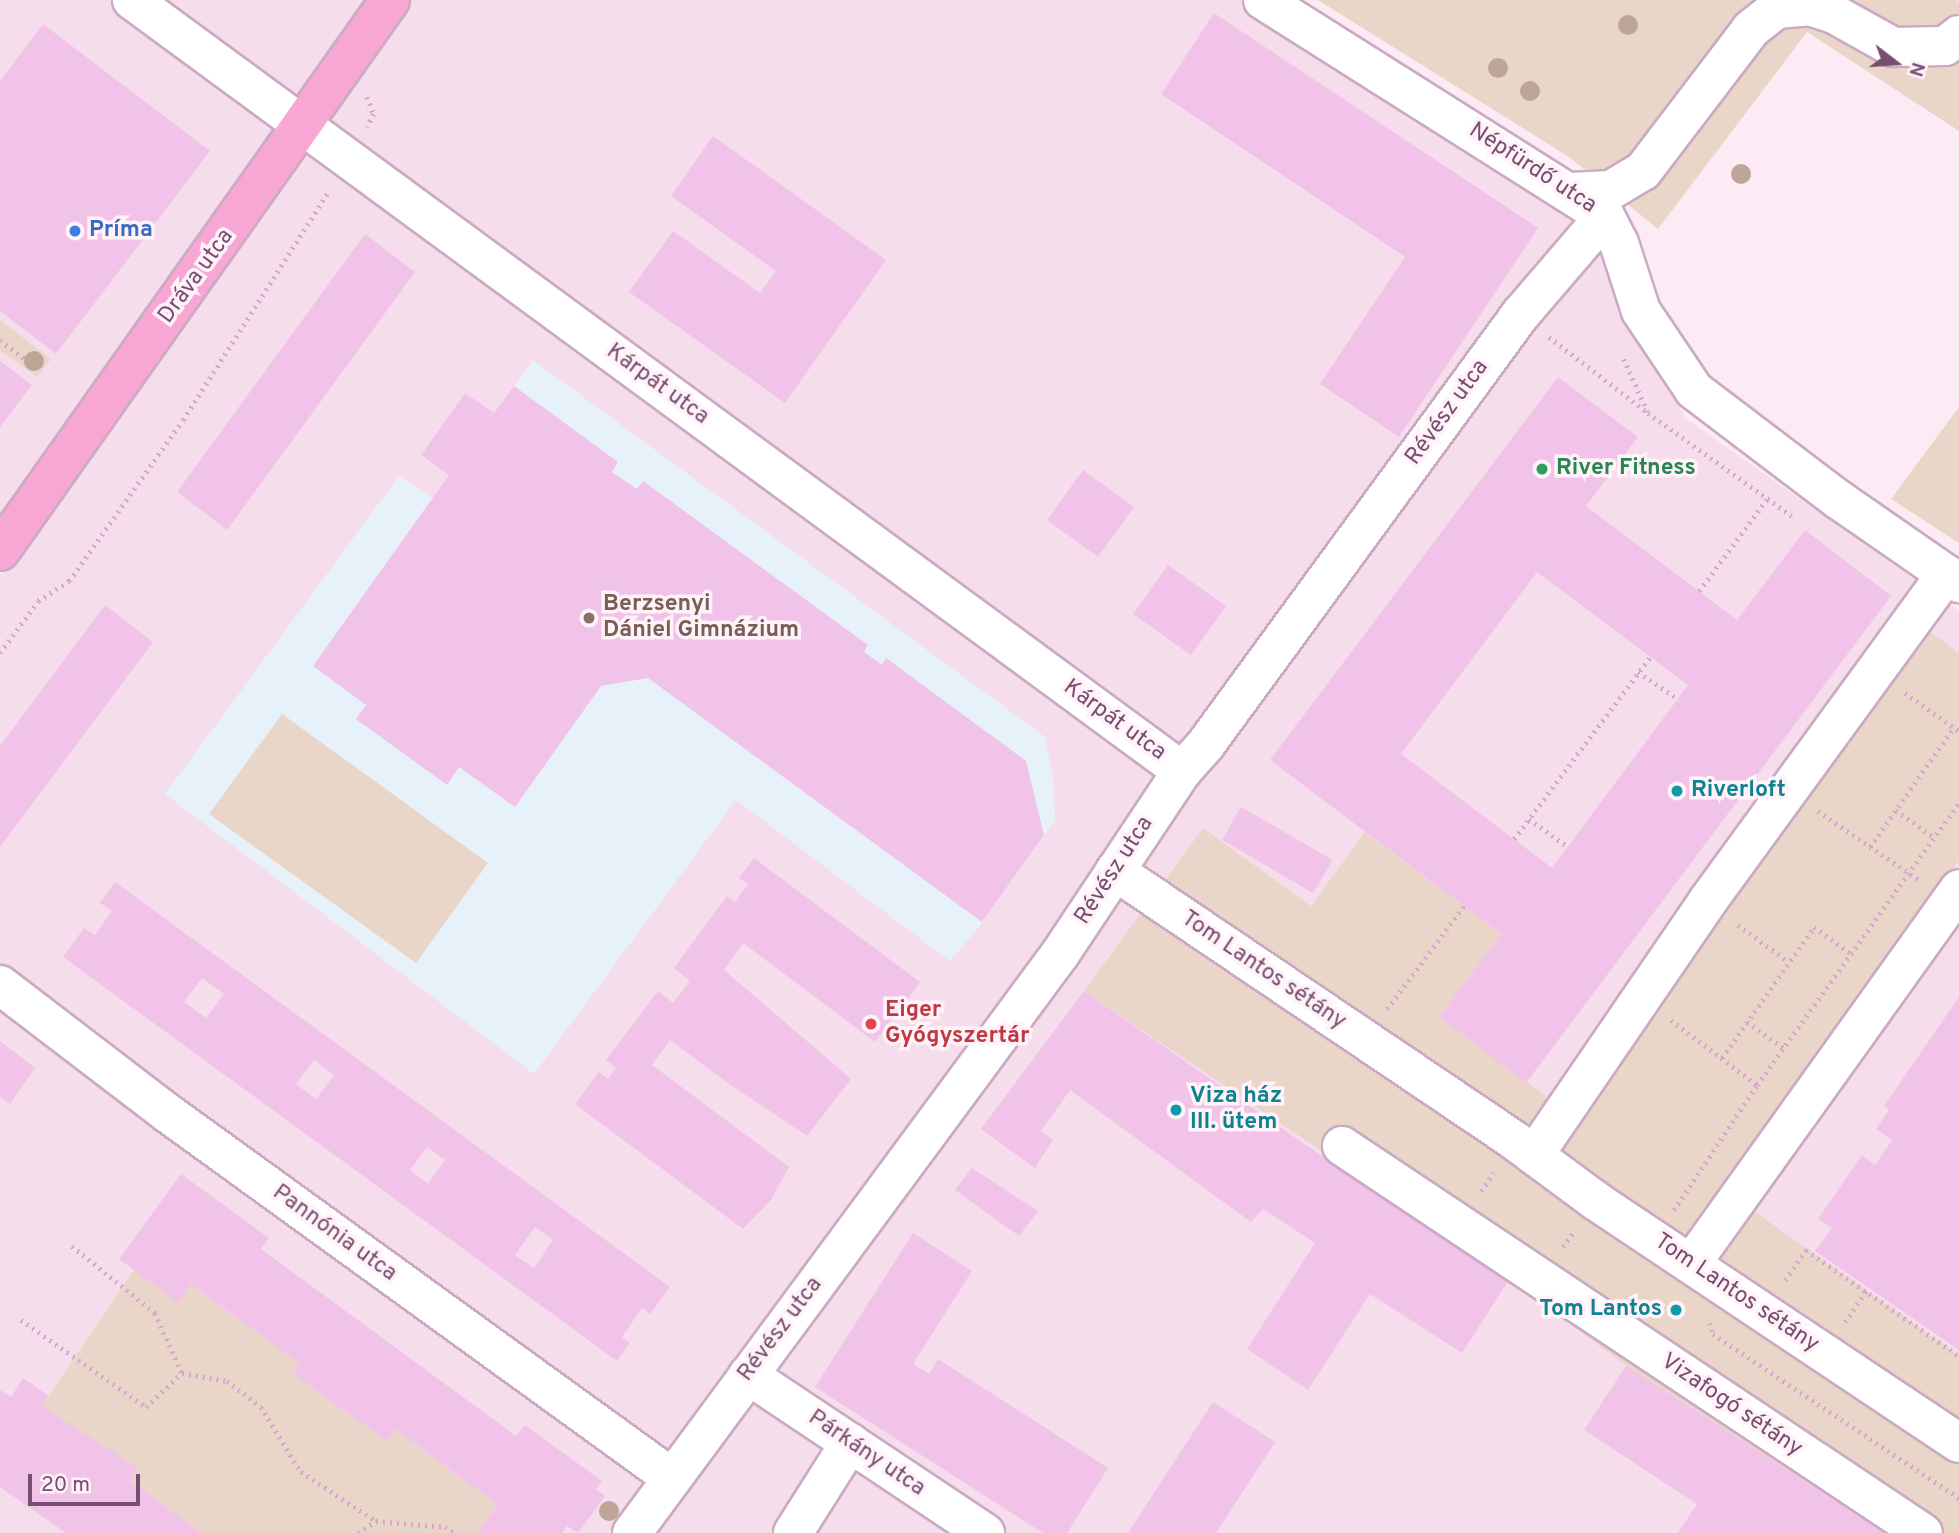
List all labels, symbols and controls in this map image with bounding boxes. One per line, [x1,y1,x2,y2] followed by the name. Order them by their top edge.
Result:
[1861,28,1931,98] north arrow
[1903,59,1930,79] text: N
[1463,118,1601,220] street label: Népfürdő utca
[89,217,153,245] place label: Príma
[67,223,83,239] marker: Príma
[154,224,240,330] street label: Dráva utca
[600,339,714,431] street label: Kárpát utca
[1401,355,1495,471] street label: Révész utca
[1556,455,1696,483] place label: River Fitness
[1534,461,1550,477] marker: River Fitness
[603,591,799,645] place label: Berzsenyi Dániel Gimnázium
[581,610,597,626] marker: Berzsenyi Dániel Gimnázium
[1057,675,1171,767] street label: Kárpát utca
[1691,777,1786,805] place label: Riverloft
[1669,783,1685,799] marker: Riverloft
[1070,812,1160,930] street label: Révész utca
[1175,906,1351,1036] street label: Tom Lantos sétány
[885,997,1030,1051] place label: Eiger Gyógyszertár
[863,1016,879,1032] marker: Eiger Gyógyszertár
[1190,1083,1282,1137] place label: Viza ház III. ütem
[1168,1102,1184,1118] marker: Viza ház III. ütem
[266,1180,402,1288] street label: Pannónia utca
[1648,1229,1824,1359] street label: Tom Lantos sétány
[733,1272,829,1388] street label: Révész utca
[1539,1296,1662,1324] place label: Tom Lantos
[1668,1302,1684,1318] marker: Tom Lantos
[1655,1349,1807,1463] street label: Vizafogó sétány
[802,1405,930,1503] street label: Párkány utca
[32,1460,144,1504] scale bar
[41,1472,90,1499] text: 20 m

